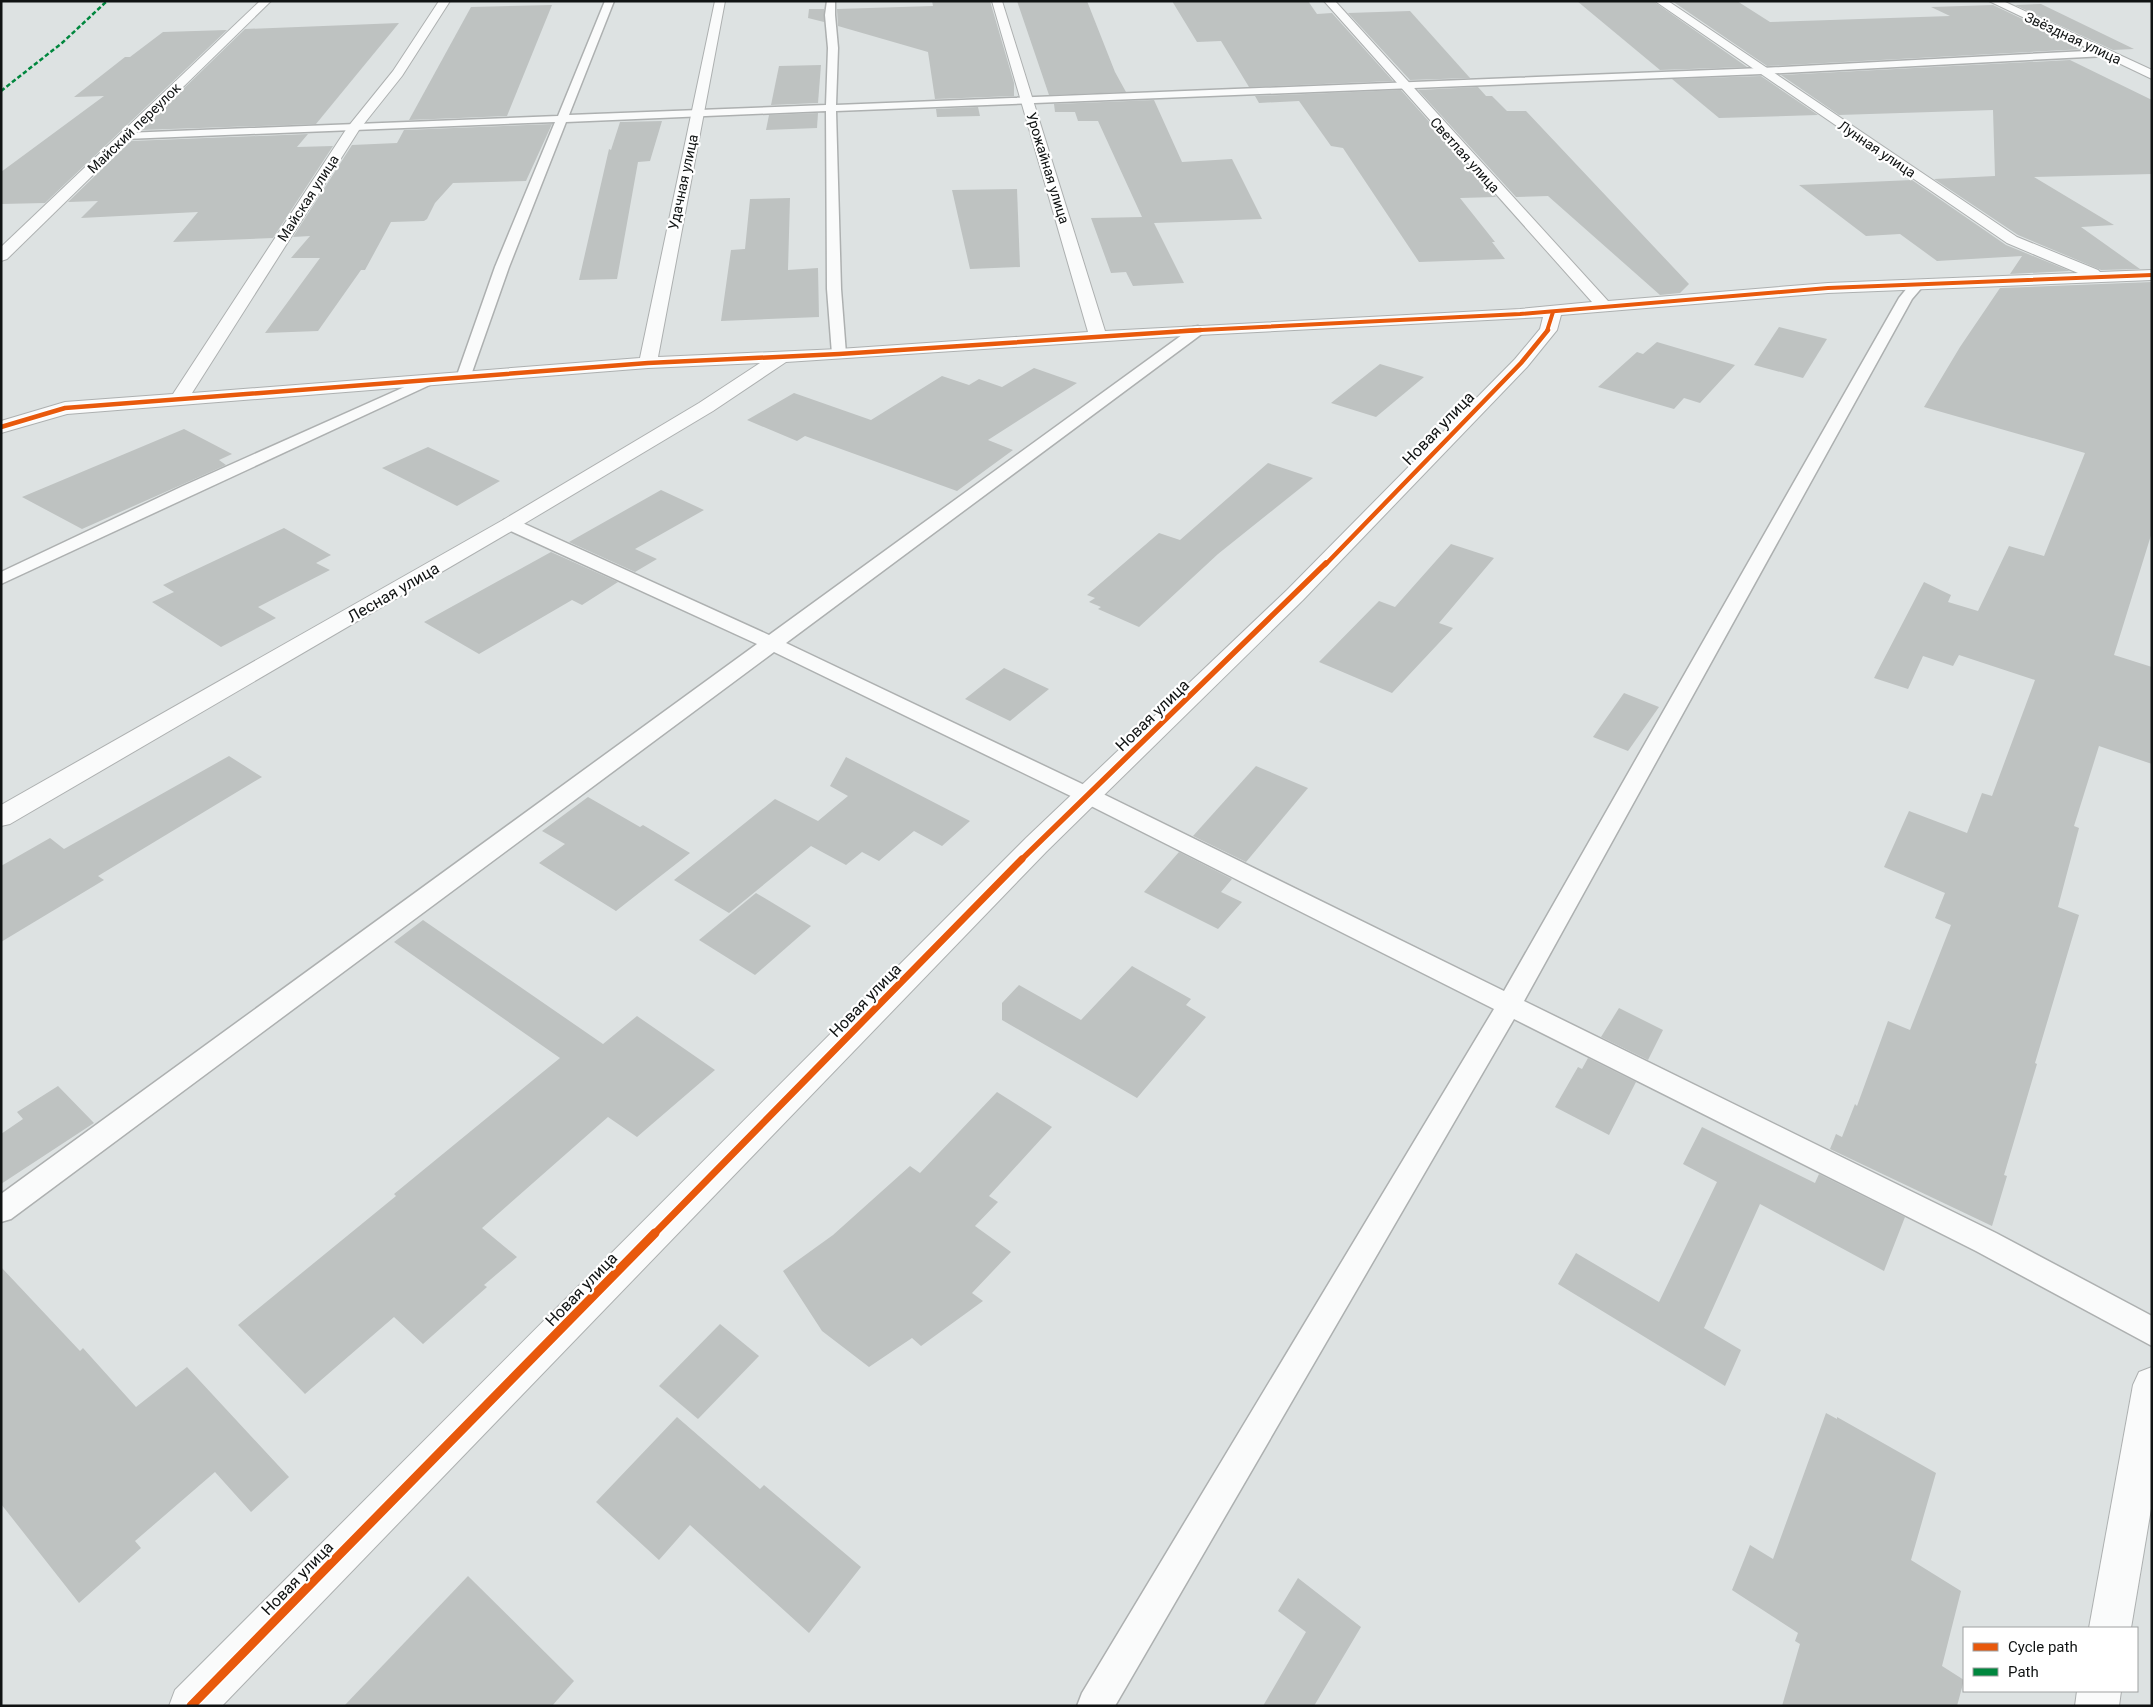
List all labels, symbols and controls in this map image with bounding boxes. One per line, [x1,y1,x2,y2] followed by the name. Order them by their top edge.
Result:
[2022,9,2124,67] street label: Звёздная улица
[84,79,184,177] street label: Майский переулок
[1023,110,1073,226] street label: Урожайная улица
[1427,114,1503,196] street label: Светлая улица
[1835,117,1919,181] street label: Лунная улица
[665,133,701,231] street label: Удачная улица
[274,152,342,244] street label: Майская улица
[1399,388,1478,469] street label: Новая улица
[344,559,443,626] street label: Лесная улица
[1112,676,1193,755] street label: Новая улица
[826,960,905,1041] street label: Новая улица
[542,1249,621,1330] street label: Новая улица
[258,1538,337,1619] street label: Новая улица
[1963,1627,2138,1692] legend
[2008,1638,2078,1656] text: Cycle path
[2008,1663,2039,1681] text: Path

